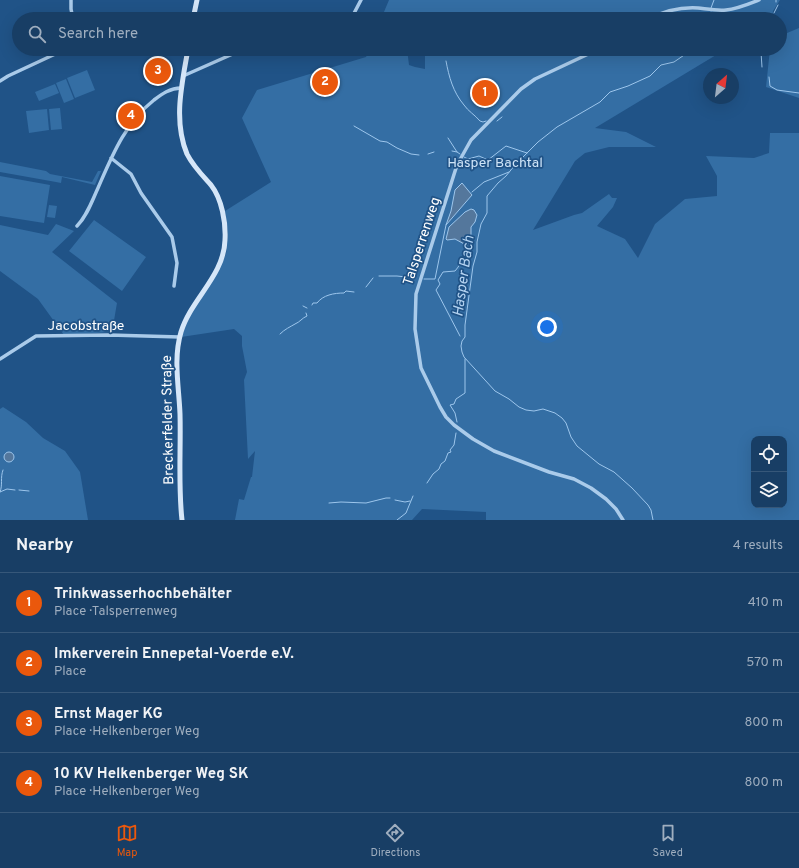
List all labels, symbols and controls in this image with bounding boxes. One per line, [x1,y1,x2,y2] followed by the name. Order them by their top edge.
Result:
[12,12,787,56] search box
[26,23,48,45] icon: search
[58,25,138,44] text: Search here
[145,56,171,86] pin: 3
[312,67,338,97] pin: 2
[703,68,739,104] north arrow
[472,78,498,108] pin: 1
[118,101,144,131] pin: 4
[447,155,543,172] park label: Hasper Bachtal
[400,195,445,288] street label: Talsperrenweg
[449,234,480,318] water label: Hasper Bach
[537,317,557,337] your location
[48,318,124,335] street label: Jacobstraße
[159,355,178,485] street label: Breckerfelder Straße
[751,436,787,508] map controls
[751,436,787,472] button: locate
[751,472,787,508] button: layers
[16,535,73,557] text: Nearby
[733,538,783,554] text: 4 results
[54,585,232,604] text: Trinkwasserhochbehälter
[26,595,32,611] text: 1
[748,595,783,611] text: 410 m
[54,604,177,620] text: Place · Talsperrenweg
[54,645,294,664] text: Imkerverein Ennepetal-Voerde e.V.
[25,655,33,671] text: 2
[746,655,783,671] text: 570 m
[54,664,86,680] text: Place
[54,705,163,724] text: Ernst Mager KG
[25,715,33,731] text: 3
[745,715,783,731] text: 800 m
[54,724,200,740] text: Place · Helkenberger Weg
[54,765,249,784] text: 10 KV Helkenberger Weg SK
[25,775,33,791] text: 4
[745,775,783,791] text: 800 m
[54,784,200,800] text: Place · Helkenberger Weg
[116,822,138,860] tab: Map
[370,822,420,860] tab: Directions
[653,822,683,860] tab: Saved

